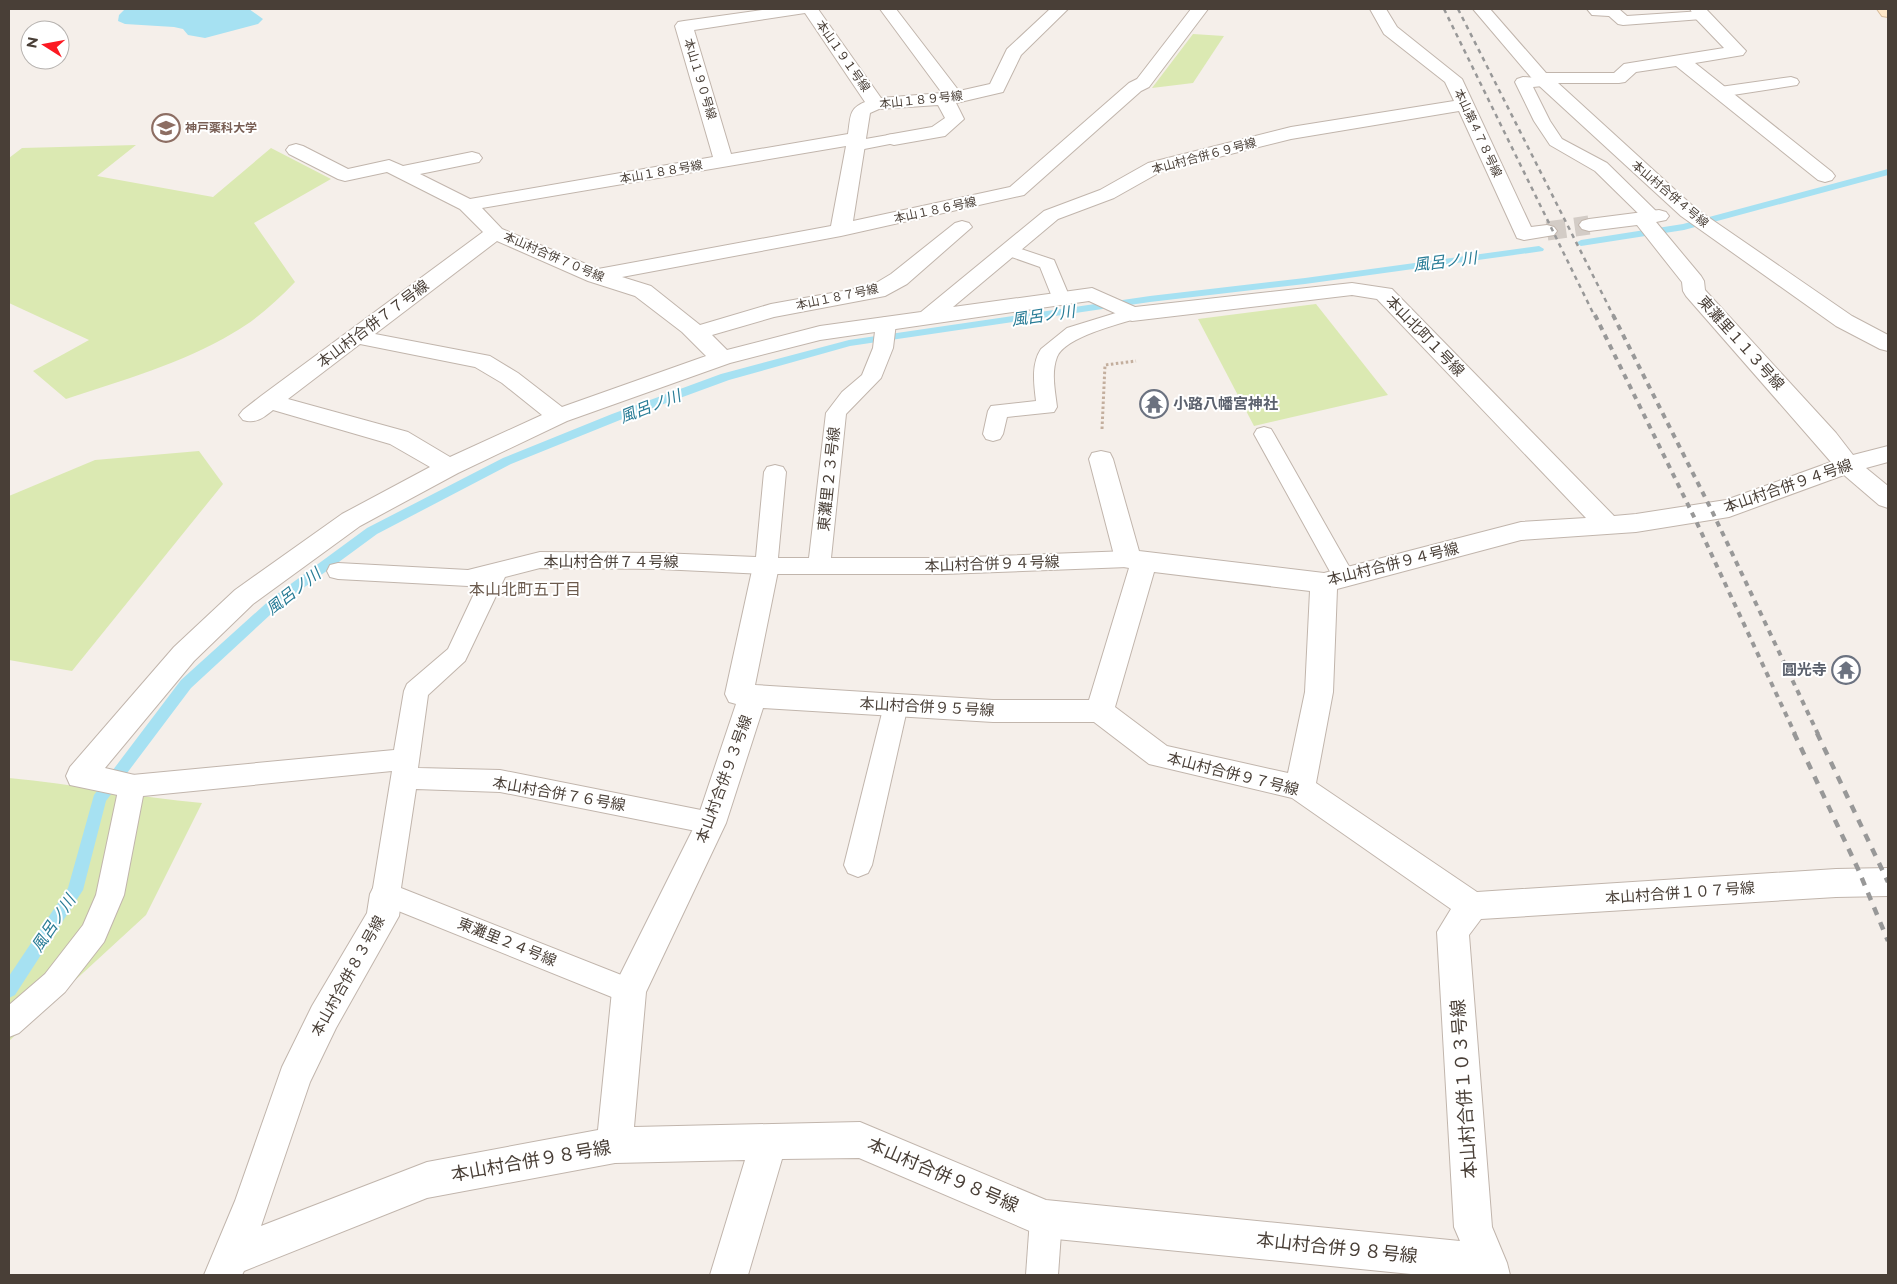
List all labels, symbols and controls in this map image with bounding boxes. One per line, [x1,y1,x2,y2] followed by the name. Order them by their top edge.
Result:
[813,17,874,94] street label: 本山１９１号線
[20,20,70,70] north arrow
[22,35,42,50] text: N
[681,36,720,121] street label: 本山１９０号線
[1451,86,1506,179] street label: 本山第４７８号線
[878,88,964,111] street label: 本山１８９号線
[151,113,181,143] school or university icon: 神戸薬科大学
[185,120,257,135] place label: 神戸薬科大学
[1150,134,1258,177] street label: 本山村合併６９号線
[618,157,704,186] street label: 本山１８８号線
[1629,157,1712,230] street label: 本山村合併４号線
[892,193,978,226] street label: 本山１８６号線
[502,229,607,285] street label: 本山村合併７０号線
[1412,248,1480,275] water label: 風呂ノ川
[313,275,432,372] street label: 本山村合併７７号線
[794,280,880,313] street label: 本山１８７号線
[1382,291,1469,380] street label: 本山北町１号線
[1694,292,1789,394] street label: 東灘里１１３号線
[1010,301,1078,329] water label: 風呂ノ川
[617,385,685,427] water label: 風呂ノ川
[1139,389,1169,419] temple icon: 小路八幡宮神社
[1173,394,1278,413] place label: 小路八幡宮神社
[814,426,843,532] street label: 東灘里２３号線
[1721,455,1855,516] street label: 本山村合併９４号線
[1325,538,1461,589] street label: 本山村合併９４号線
[543,552,679,571] street label: 本山村合併７４号線
[924,552,1060,575] street label: 本山村合併９４号線
[262,563,326,619] water label: 風呂ノ川
[469,580,581,599] district label: 本山北町五丁目
[1831,655,1861,685] temple icon: 圓光寺
[1782,660,1827,679] place label: 圓光寺
[859,693,995,720] street label: 本山村合併９５号線
[692,712,756,846] street label: 本山村合併９３号線
[1165,748,1301,799] street label: 本山村合併９７号線
[491,772,627,815] street label: 本山村合併７６号線
[1604,878,1755,907] street label: 本山村合併１０７号線
[28,890,80,955] water label: 風呂ノ川
[307,912,389,1039] street label: 本山村合併８３号線
[455,913,559,970] street label: 東灘里２４号線
[1447,998,1481,1180] street label: 本山村合併１０３号線
[864,1133,1022,1217] street label: 本山村合併９８号線
[449,1136,613,1186] street label: 本山村合併９８号線
[1255,1229,1419,1267] street label: 本山村合併９８号線

